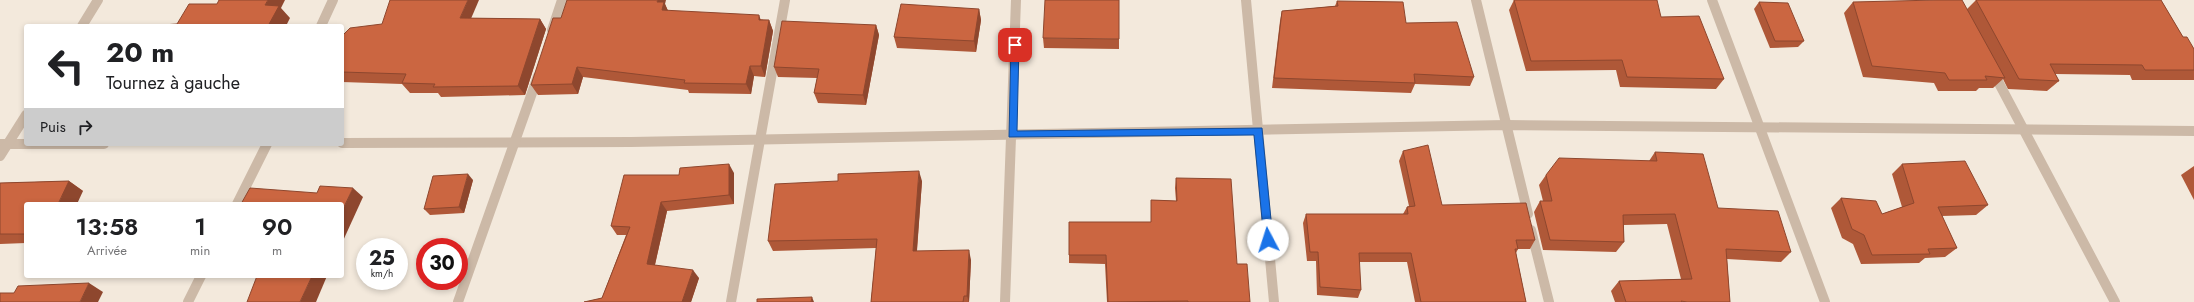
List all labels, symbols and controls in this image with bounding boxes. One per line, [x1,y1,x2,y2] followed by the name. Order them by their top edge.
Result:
[998,28,1032,62] pin
[106,32,174,73] text: 20 m
[1004,34,1026,56] icon: arrive
[40,40,92,92] icon: left
[106,70,240,96] text: Tournez à gauche
[40,116,66,138] text: Puis
[74,116,96,138] icon: right
[75,209,138,244] text: 13:58
[194,209,206,244] text: 1
[262,209,293,244] text: 90
[1247,219,1289,261] position arrow
[416,238,468,290] speed limit sign: 30
[87,241,127,260] text: Arrivée
[190,241,210,260] text: min
[272,241,282,260] text: m
[369,244,395,273] text: 25
[371,266,393,281] text: km/h

